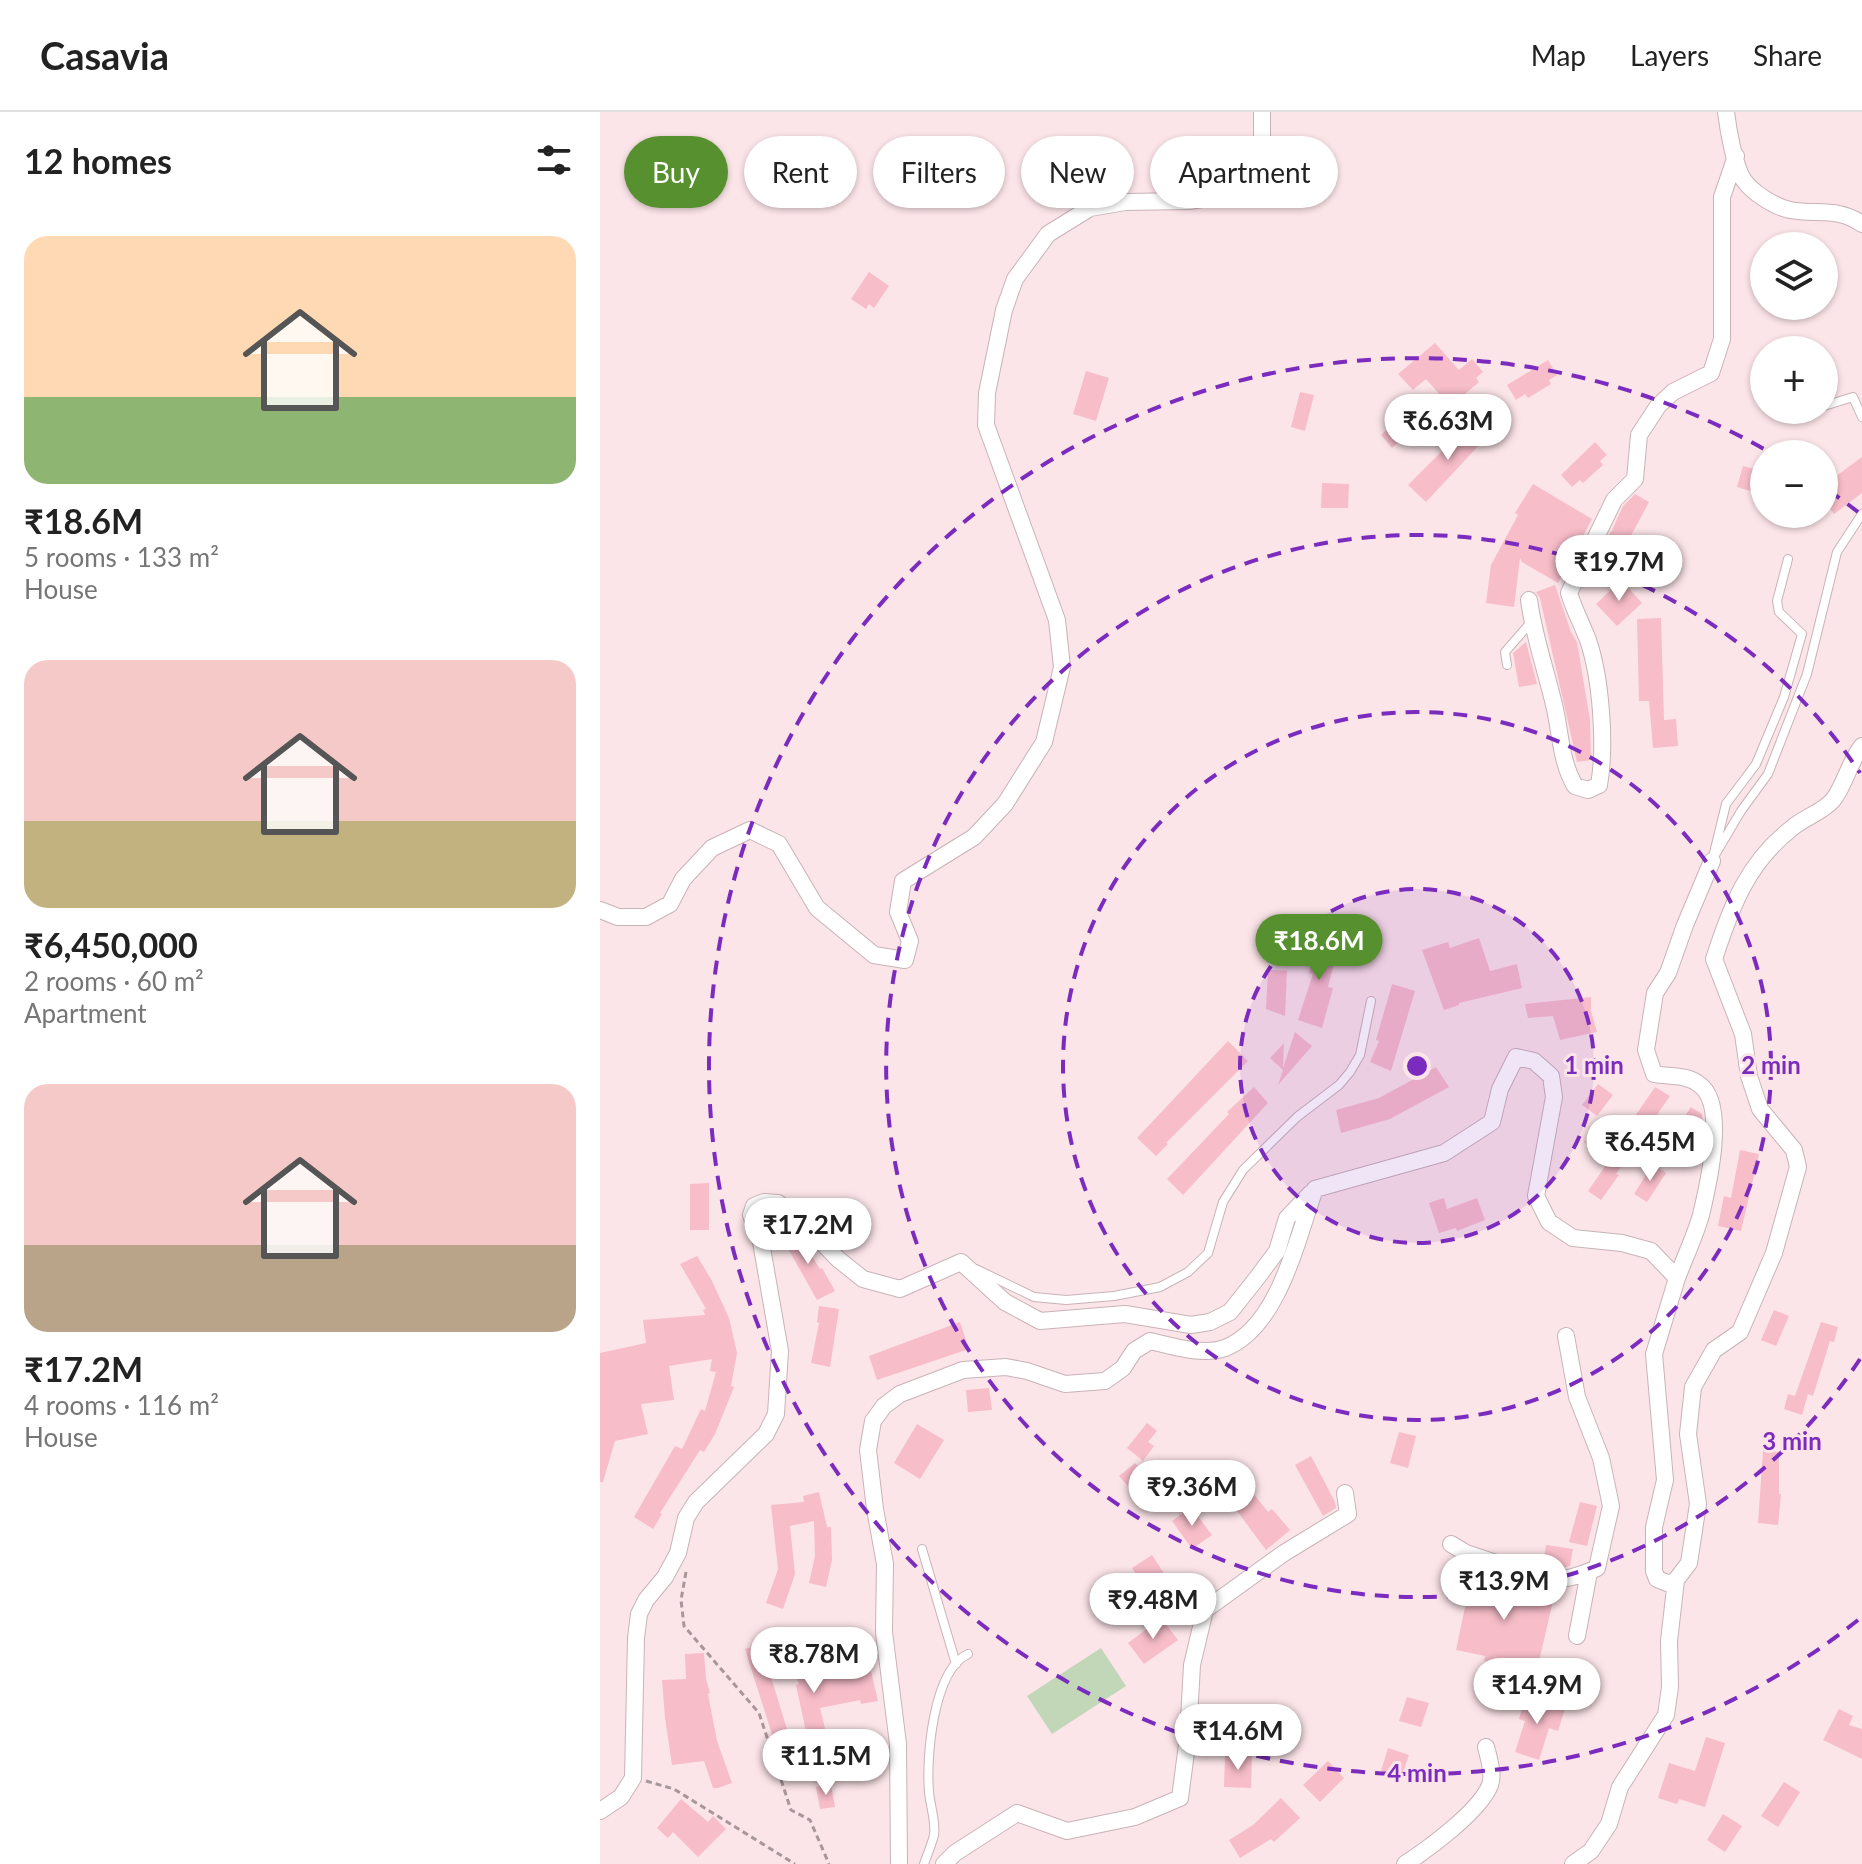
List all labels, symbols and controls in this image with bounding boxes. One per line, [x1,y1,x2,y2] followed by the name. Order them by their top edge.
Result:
[40,32,169,78] text: Casavia
[1531,38,1586,72] text: Map
[1630,38,1709,72] text: Layers
[1753,38,1822,72] text: Share
[624,136,728,208] chip: Buy
[744,136,857,208] chip: Rent
[873,136,1005,208] chip: Filters
[1021,136,1134,208] chip: New
[1150,136,1338,208] chip: Apartment
[532,138,576,182] icon: filters
[24,140,172,181] text: 12 homes
[1750,232,1838,528] map controls
[1750,232,1838,320] button: layers
[228,288,372,432] icon: home
[1750,336,1838,424] button: +
[1383,394,1513,462] pin: ₹6.63M
[1402,404,1494,436] text: ₹6.63M
[1750,440,1838,528] button: −
[24,500,143,541] text: ₹18.6M
[1554,535,1684,603] pin: ₹19.7M
[24,541,219,573] text: 5 rooms · 133 m²
[1573,545,1665,577] text: ₹19.7M
[24,573,98,605] text: House
[228,712,372,856] icon: home
[1254,914,1384,982] pin: ₹18.6M
[24,924,198,965] text: ₹6,450,000
[1273,924,1365,956] text: ₹18.6M
[24,965,204,997] text: 2 rooms · 60 m²
[24,997,147,1029] text: Apartment
[1564,1050,1624,1079] text: 1 min
[1741,1050,1801,1079] text: 2 min
[1403,1052,1431,1080] centre of rings
[1585,1115,1715,1183] pin: ₹6.45M
[1604,1125,1696,1157] text: ₹6.45M
[228,1136,372,1280] icon: home
[743,1198,873,1266] pin: ₹17.2M
[762,1208,854,1240] text: ₹17.2M
[24,1348,143,1389] text: ₹17.2M
[24,1389,219,1421] text: 4 rooms · 116 m²
[24,1421,98,1453] text: House
[1762,1426,1822,1455] text: 3 min
[1127,1460,1257,1528] pin: ₹9.36M
[1146,1470,1238,1502] text: ₹9.36M
[1439,1554,1569,1622] pin: ₹13.9M
[1458,1564,1550,1596] text: ₹13.9M
[1088,1573,1218,1641] pin: ₹9.48M
[1107,1583,1199,1615] text: ₹9.48M
[749,1627,879,1695] pin: ₹8.78M
[768,1637,860,1669] text: ₹8.78M
[1472,1658,1602,1726] pin: ₹14.9M
[1491,1668,1583,1700] text: ₹14.9M
[1173,1704,1303,1772] pin: ₹14.6M
[1192,1714,1284,1746] text: ₹14.6M
[761,1729,891,1797] pin: ₹11.5M
[780,1739,872,1771] text: ₹11.5M
[1387,1758,1447,1787] text: 4 min

